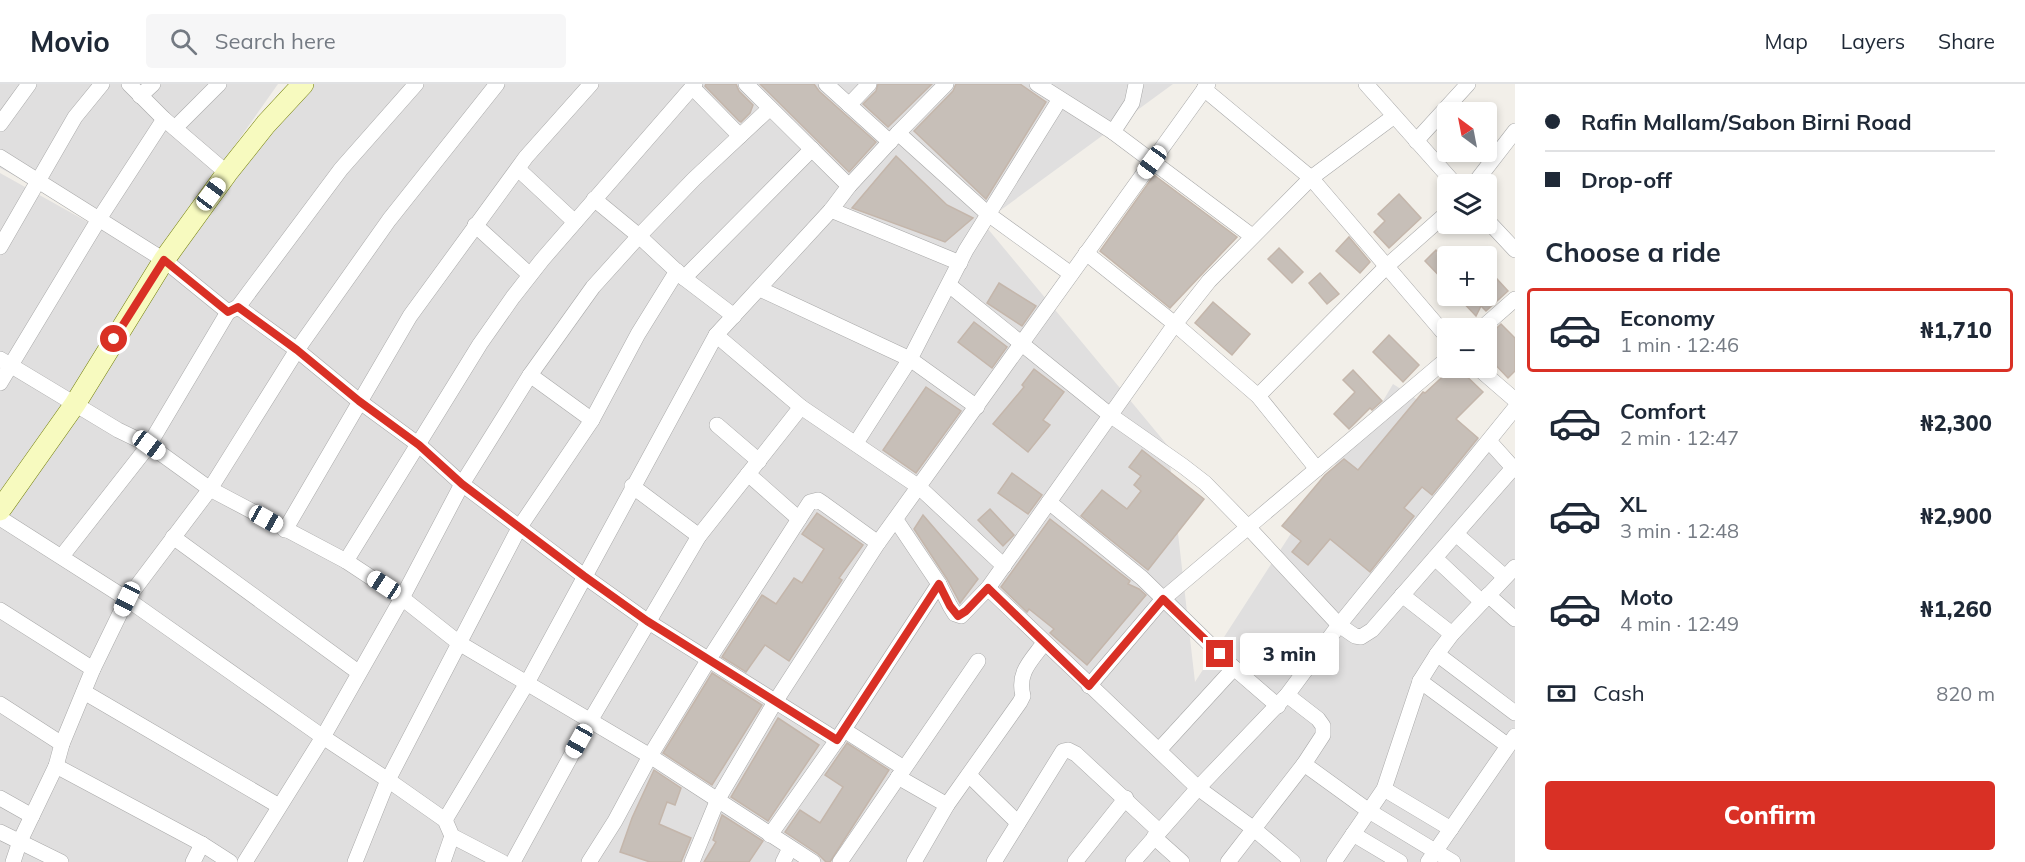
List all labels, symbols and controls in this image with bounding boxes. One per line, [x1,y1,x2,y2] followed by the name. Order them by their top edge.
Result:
[146,14,566,68] search box
[30,24,110,59] text: Movio
[167,25,200,58] icon: search
[215,27,336,55] text: Search here
[1765,28,1808,54] text: Map
[1841,28,1905,54] text: Layers
[1938,28,1995,54] text: Share
[1437,102,1497,162] north arrow
[1437,102,1497,378] map controls
[1581,108,1912,136] text: Rafin Mallam/Sabon Birni Road
[1134,142,1170,182] car
[1581,166,1672,194] text: Drop-off
[193,174,229,214] car
[1437,174,1497,234] button: layers
[1545,235,1721,269] text: Choose a ride
[1437,246,1497,306] button: +
[1548,303,1602,357] icon: car
[1620,304,1715,332] text: Economy
[1920,316,1992,344] text: ₦1,710
[1437,318,1497,378] button: −
[100,325,127,352] route start
[1620,332,1739,357] text: 1 min · 12:46
[1548,396,1602,450] icon: car
[1620,397,1706,425] text: Comfort
[1920,409,1992,437] text: ₦2,300
[1620,425,1739,450] text: 2 min · 12:47
[129,427,169,463] car
[1548,489,1602,543] icon: car
[1620,490,1647,518] text: XL
[246,502,286,536] car
[1920,502,1992,530] text: ₦2,900
[1620,518,1739,543] text: 3 min · 12:48
[364,568,404,602] car
[111,579,143,619] car
[1548,582,1602,636] icon: car
[1620,583,1673,611] text: Moto
[1920,595,1992,623] text: ₦1,260
[1620,611,1739,636] text: 4 min · 12:49
[1241,633,1340,675] callout: 3 min
[1206,640,1233,667] route end
[1263,641,1316,666] text: 3 min
[1545,677,1578,710] icon: cash
[1593,679,1645,707] text: Cash
[1936,681,1995,706] text: 820 m
[562,721,596,761] car
[1545,781,1995,850] button: Confirm

